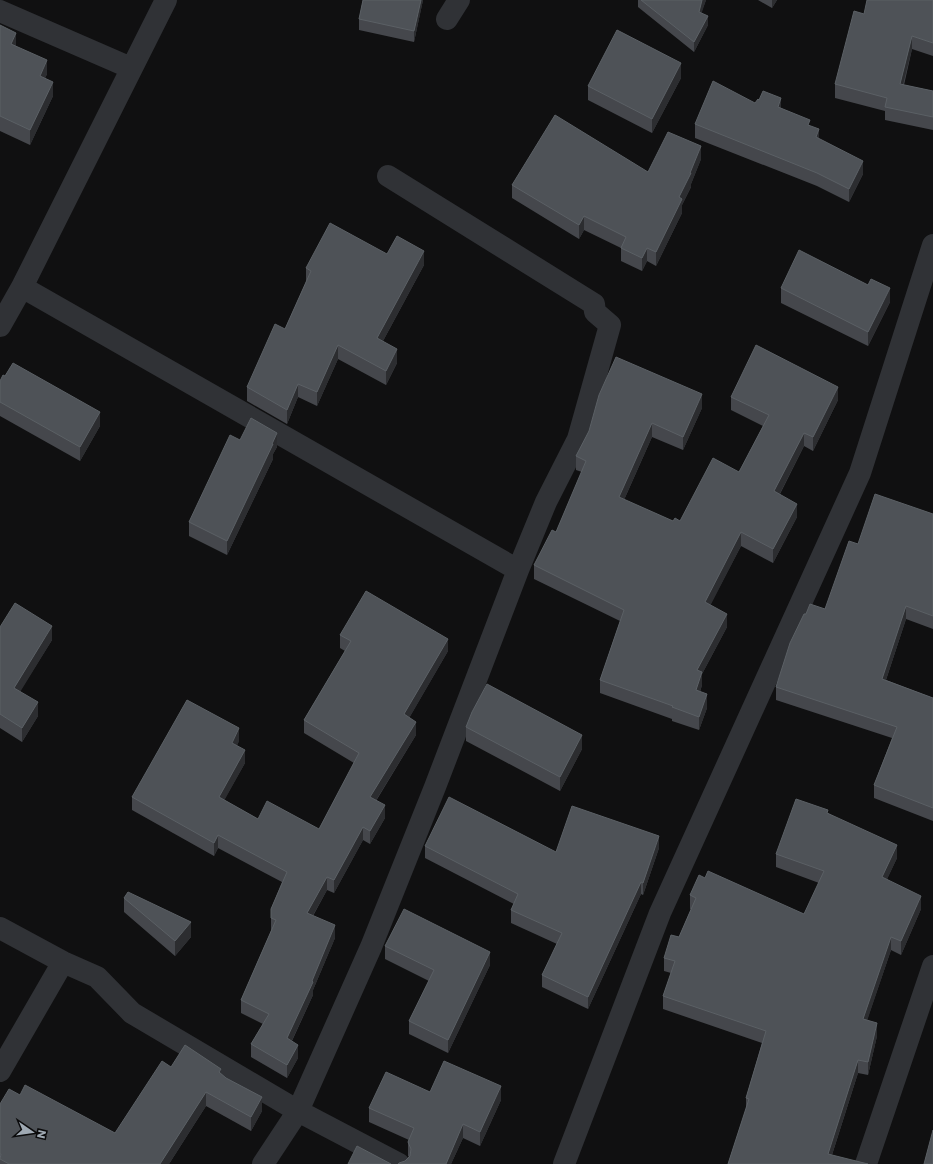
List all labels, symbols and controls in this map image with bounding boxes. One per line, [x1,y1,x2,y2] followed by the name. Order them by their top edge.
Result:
[12,1112,52,1152] north arrow
[33,1128,50,1140] text: N

